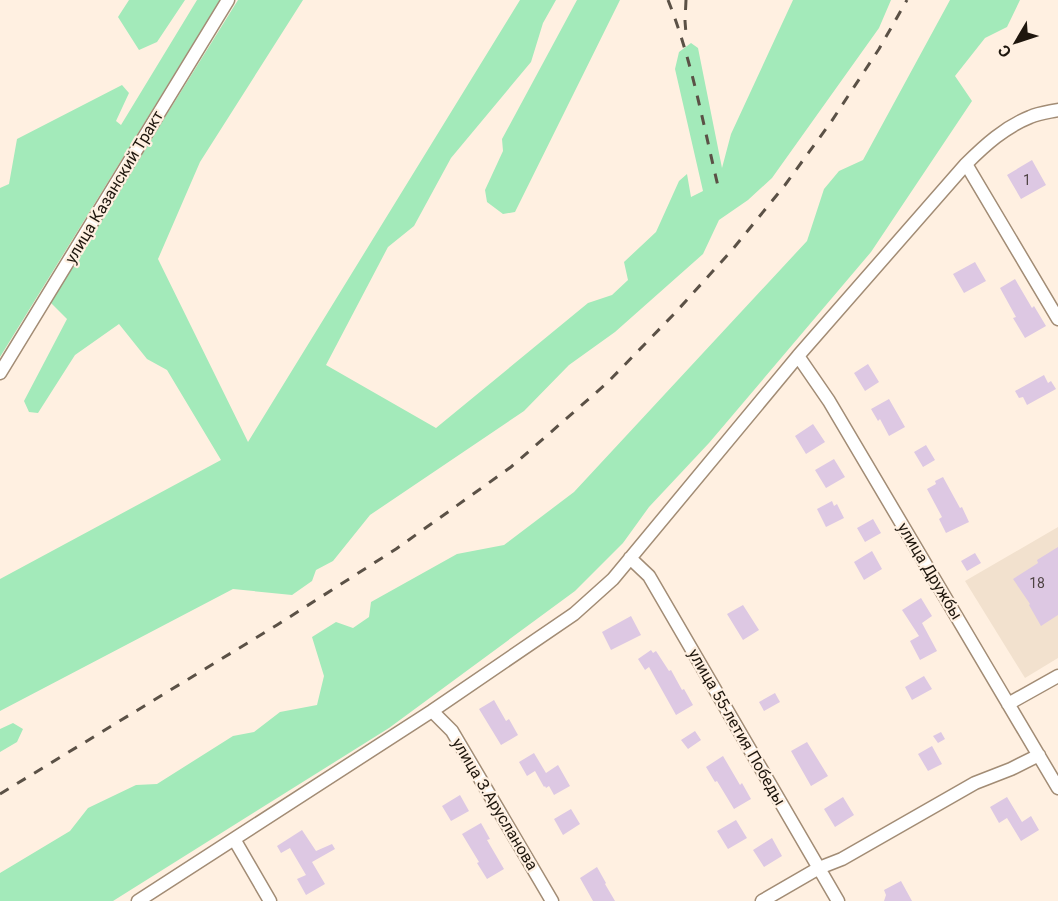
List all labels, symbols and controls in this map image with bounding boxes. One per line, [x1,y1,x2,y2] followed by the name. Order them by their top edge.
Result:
[986,12,1046,72] north arrow
[994,41,1015,61] text: С
[61,107,167,267] street label: улица Казанский Тракт
[1023,172,1031,188] house number: 1
[894,519,966,623] street label: улица Дружбы
[1029,575,1045,591] house number: 18
[684,645,790,809] street label: улица 55-летия Победы
[448,734,542,874] street label: улица З.Арусланова

